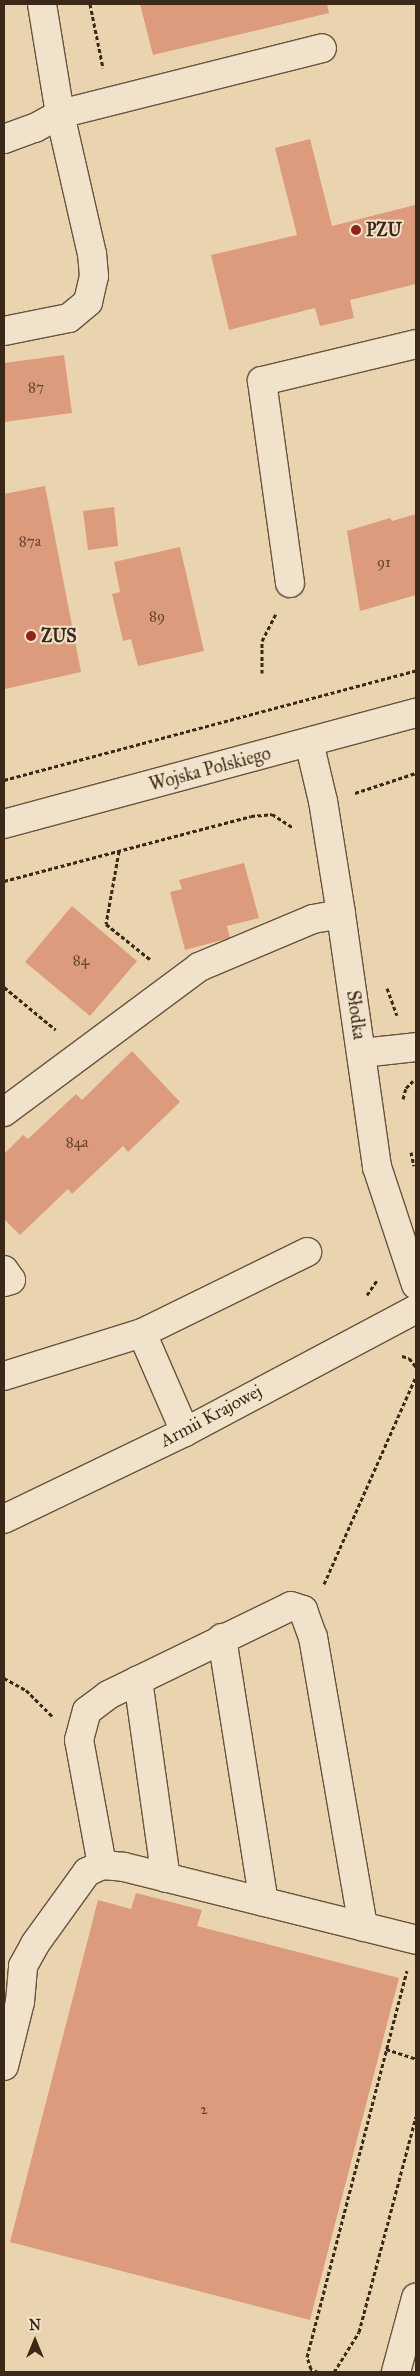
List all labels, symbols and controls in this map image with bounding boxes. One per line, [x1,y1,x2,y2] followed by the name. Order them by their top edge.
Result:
[366,219,402,241] place label: PZU
[350,224,362,236] marker: PZU
[28,379,44,397] house number: 87
[19,533,41,551] house number: 87a
[377,554,391,572] house number: 91
[149,608,165,626] house number: 89
[41,625,77,647] place label: ZUS
[25,630,37,642] marker: ZUS
[147,742,273,796] street label: Wojska Polskiego
[73,952,89,970] house number: 84
[342,989,370,1041] street label: Słodka
[66,1134,88,1152] house number: 84a
[157,1380,265,1452] street label: Armii Krajowej
[200,2101,208,2119] house number: 2
[10,2316,60,2366] north arrow
[29,2317,41,2334] text: N

